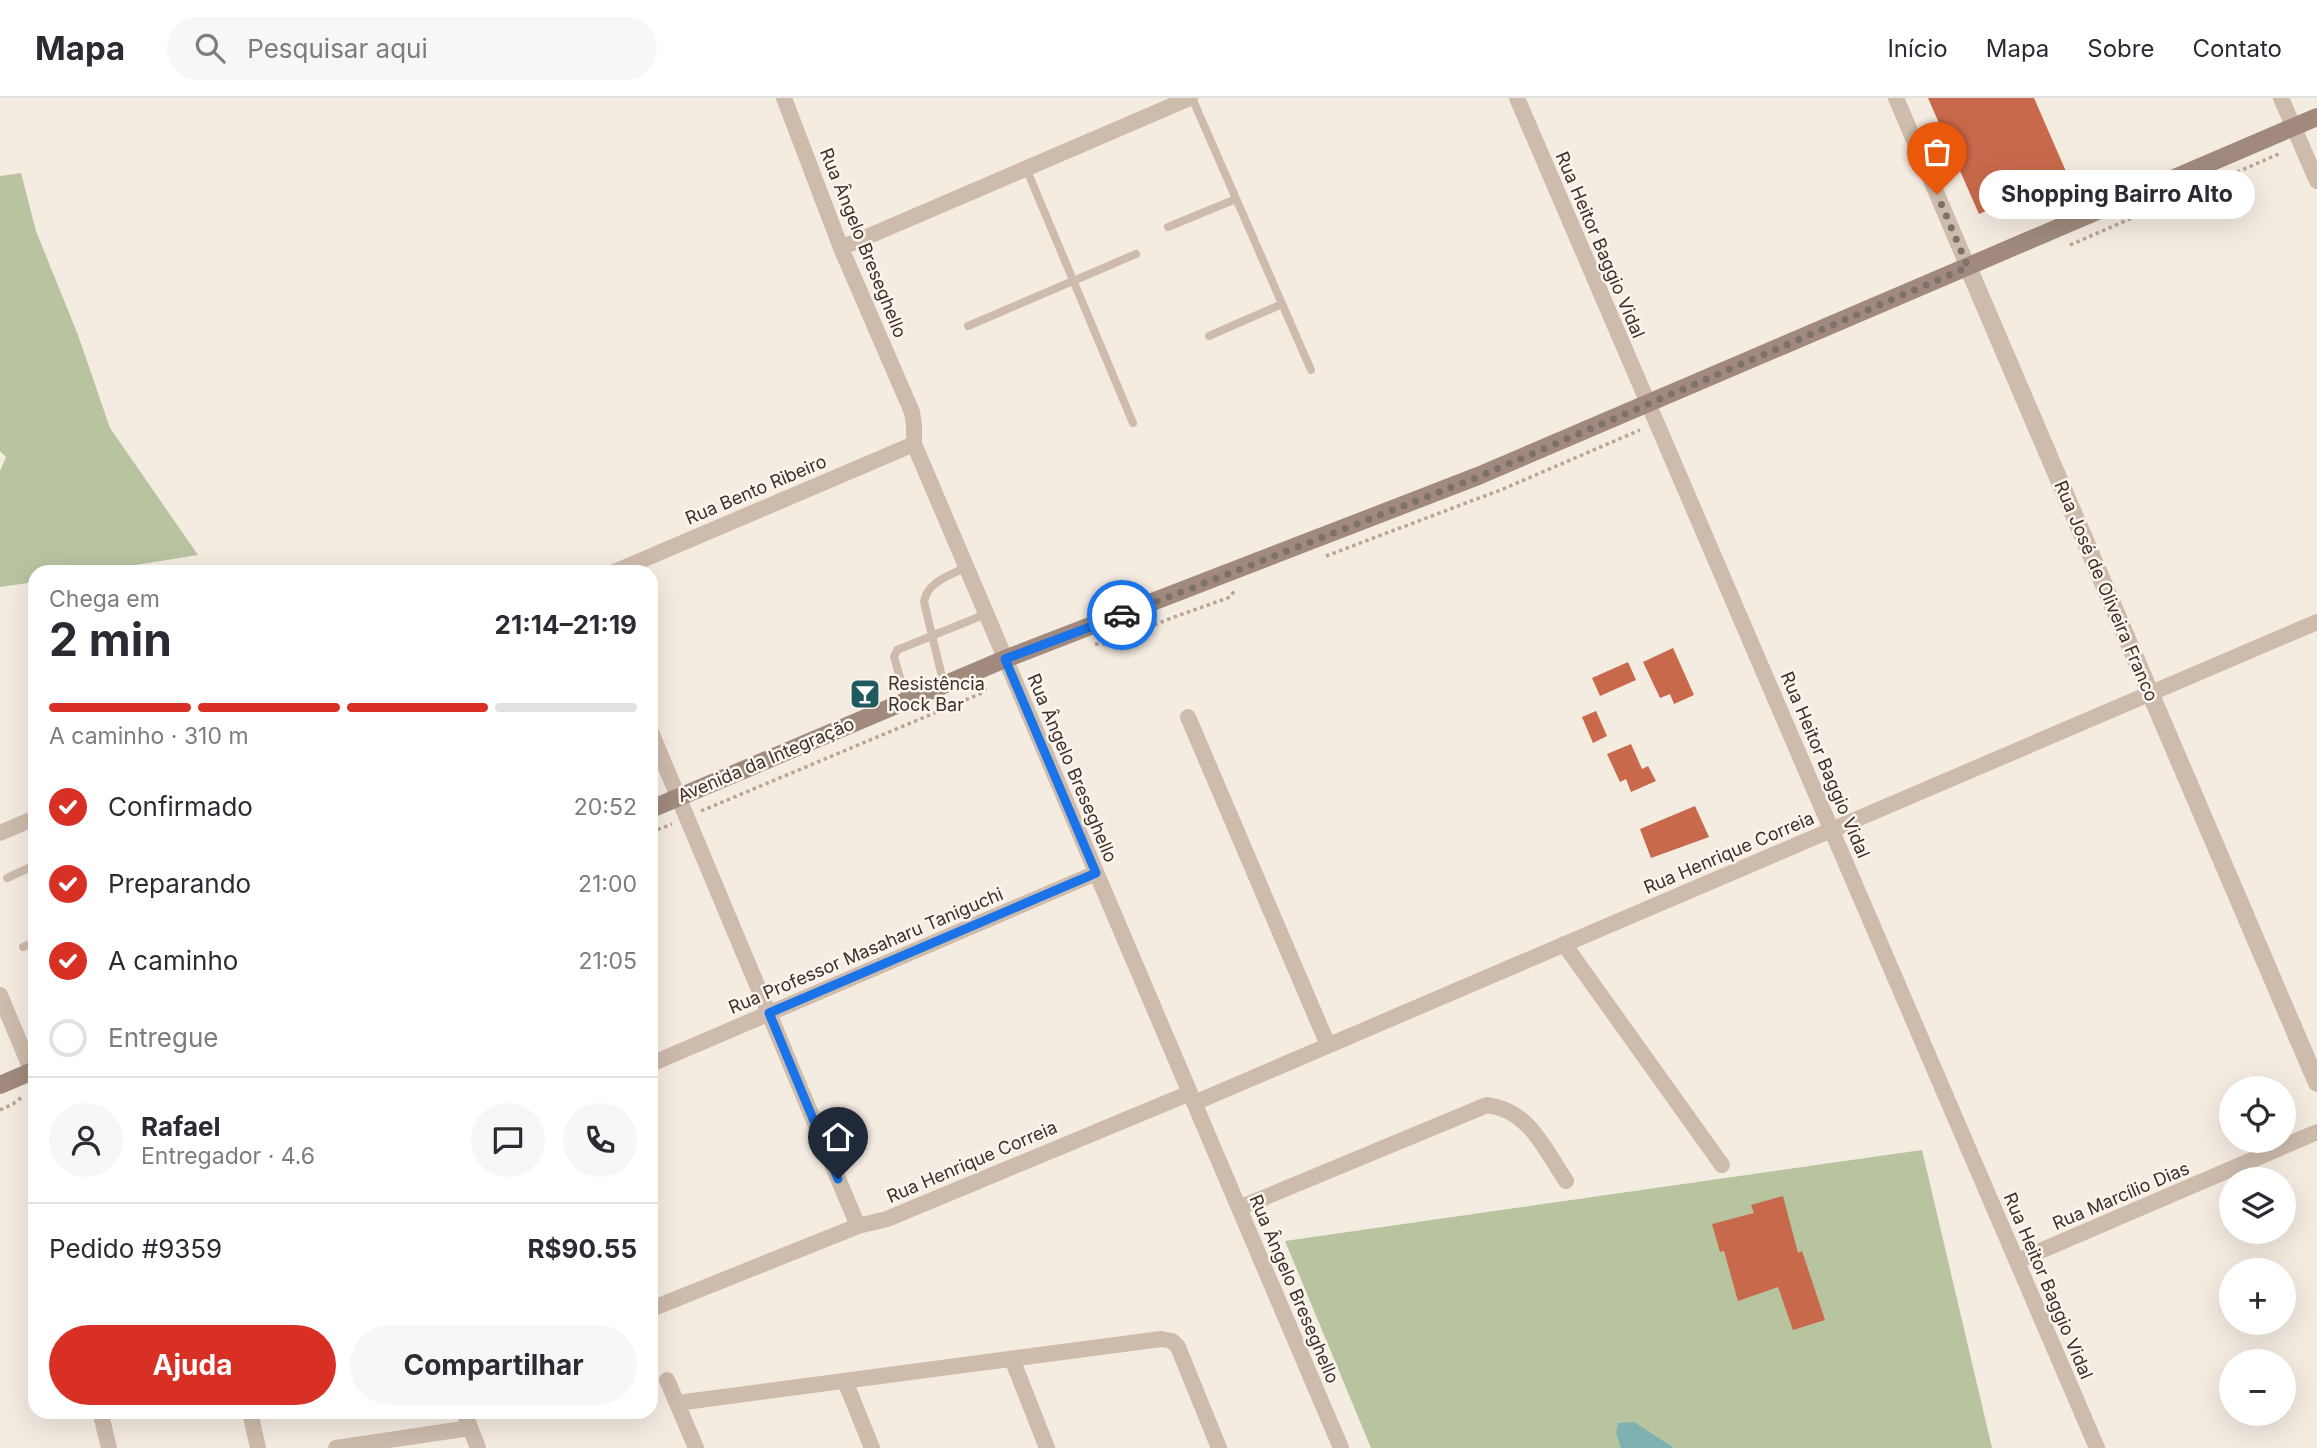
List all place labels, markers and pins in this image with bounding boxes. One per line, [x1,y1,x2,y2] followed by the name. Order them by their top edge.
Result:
[1907,122,1967,194] pin
[1979,170,2256,218] callout: Shopping Bairro Alto
[888,673,985,715] place label: Resistência Rock Bar
[848,677,882,711] bar icon: Resistência Rock Bar
[808,1107,868,1179] pin

